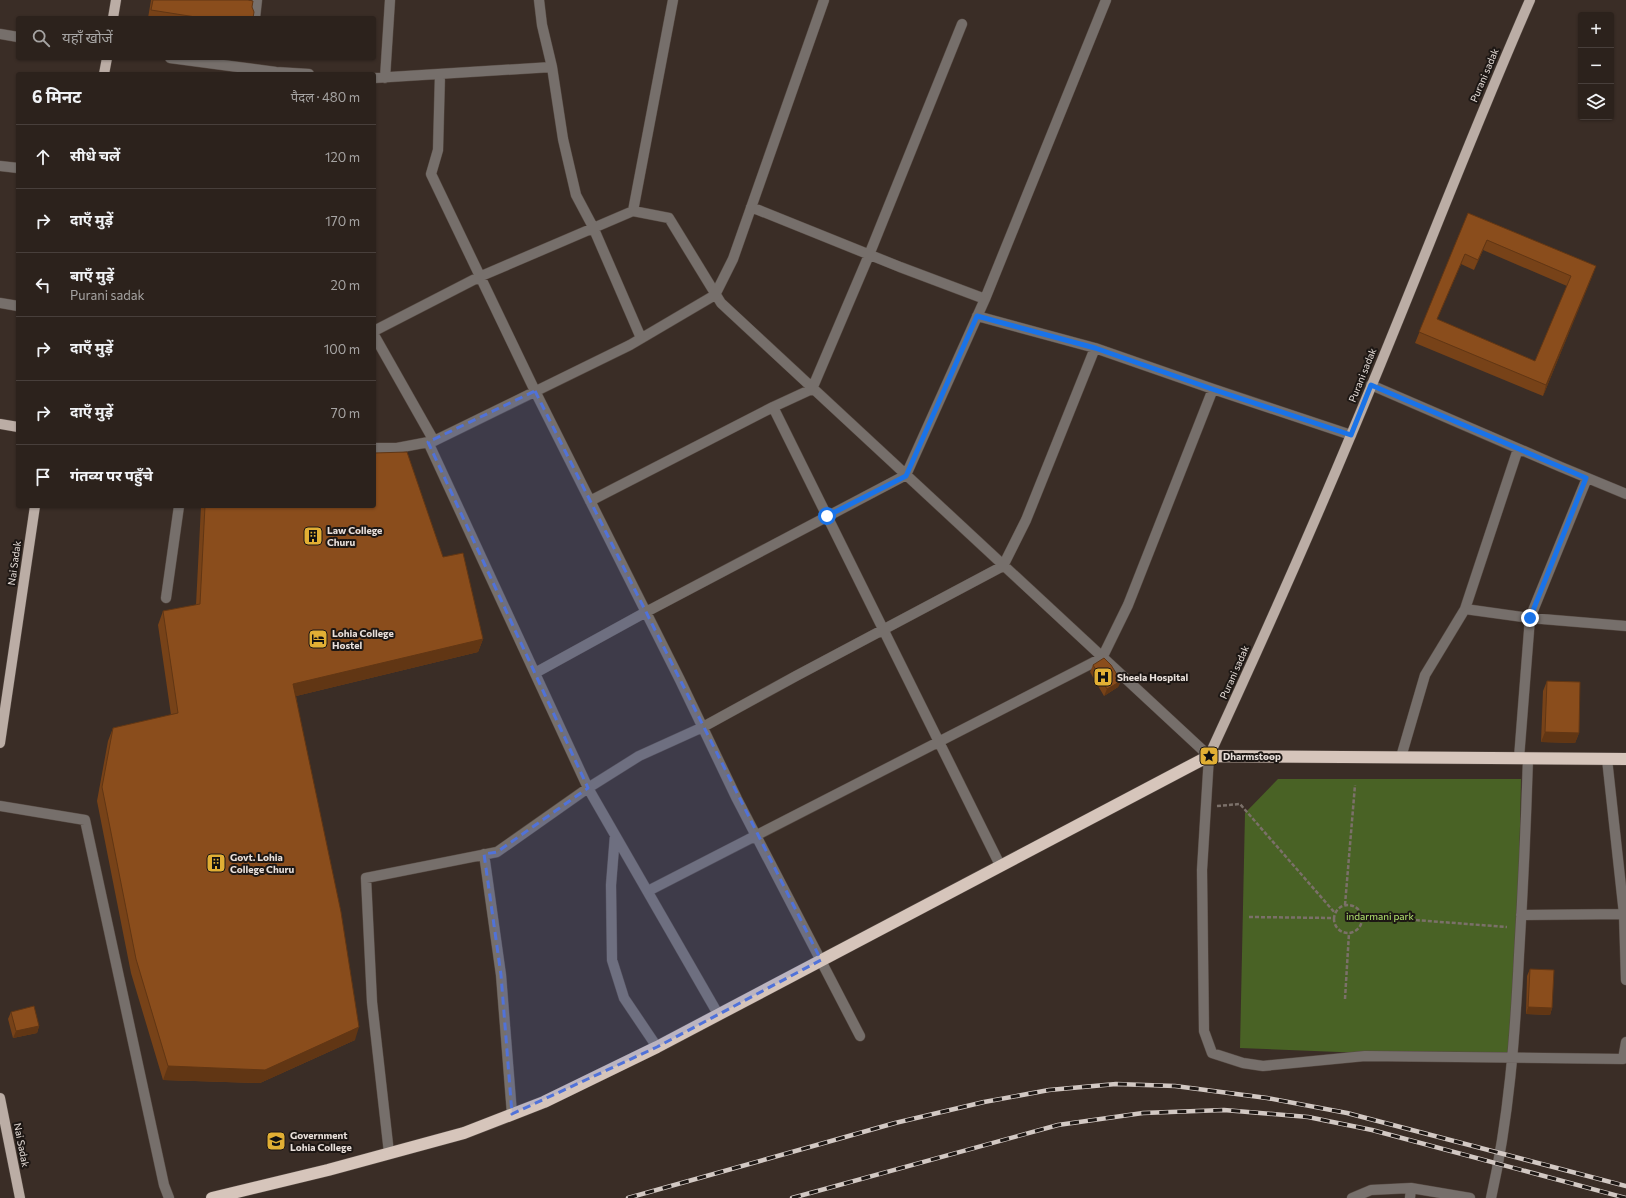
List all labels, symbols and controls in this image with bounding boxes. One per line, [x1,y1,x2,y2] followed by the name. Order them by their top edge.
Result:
[1578,12,1614,120] map controls
[1578,12,1614,48] button: +
[16,16,376,60] search box
[30,27,52,49] icon: search
[62,28,113,46] text: यहाँ खोजें
[1467,46,1501,104] street label: Purani sadak
[1578,48,1614,84] button: −
[1578,84,1614,120] button: layers
[32,86,81,107] text: 6 मिनट
[291,89,360,105] text: पैदल · 480 m
[32,146,54,168] icon: ahead
[70,146,120,164] text: सीधे चलें
[325,149,360,165] text: 120 m
[32,210,54,232] icon: right
[70,210,113,228] text: दाएँ मुड़ें
[325,213,360,229] text: 170 m
[70,266,114,284] text: बाएँ मुड़ें
[32,274,54,296] icon: left
[331,277,360,293] text: 20 m
[70,287,145,303] text: Purani sadak
[32,338,54,360] icon: right
[70,338,113,356] text: दाएँ मुड़ें
[324,341,360,357] text: 100 m
[1346,346,1379,404] street label: Purani sadak
[32,402,54,424] icon: right
[70,402,113,420] text: दाएँ मुड़ें
[331,405,360,421] text: 70 m
[32,466,54,488] icon: arrive
[70,466,153,484] text: गंतव्य पर पहुँचे
[818,507,836,525] route start
[327,524,382,548] place label: Law College Churu
[302,525,324,547] building icon: Law College Churu
[5,539,23,586] street label: Nai Sadak
[1521,609,1539,627] route end
[332,627,394,651] place label: Lohia College Hostel
[307,628,329,650] hotel icon: Lohia College Hostel
[1217,643,1251,701] street label: Purani sadak
[1092,666,1114,688] hospital icon: Sheela Hospital
[1117,671,1188,683] place label: Sheela Hospital
[1198,745,1220,767] place icon: Dharmstoop
[1223,750,1281,762] place label: Dharmstoop
[230,851,295,875] place label: Govt. Lohia College Churu
[205,852,227,874] building icon: Govt. Lohia College Churu
[1346,910,1415,922] park label: indarmani park
[12,1122,32,1169] street label: Nai Sadak
[290,1129,352,1153] place label: Government Lohia College
[265,1130,287,1152] school or university icon: Government Lohia College

